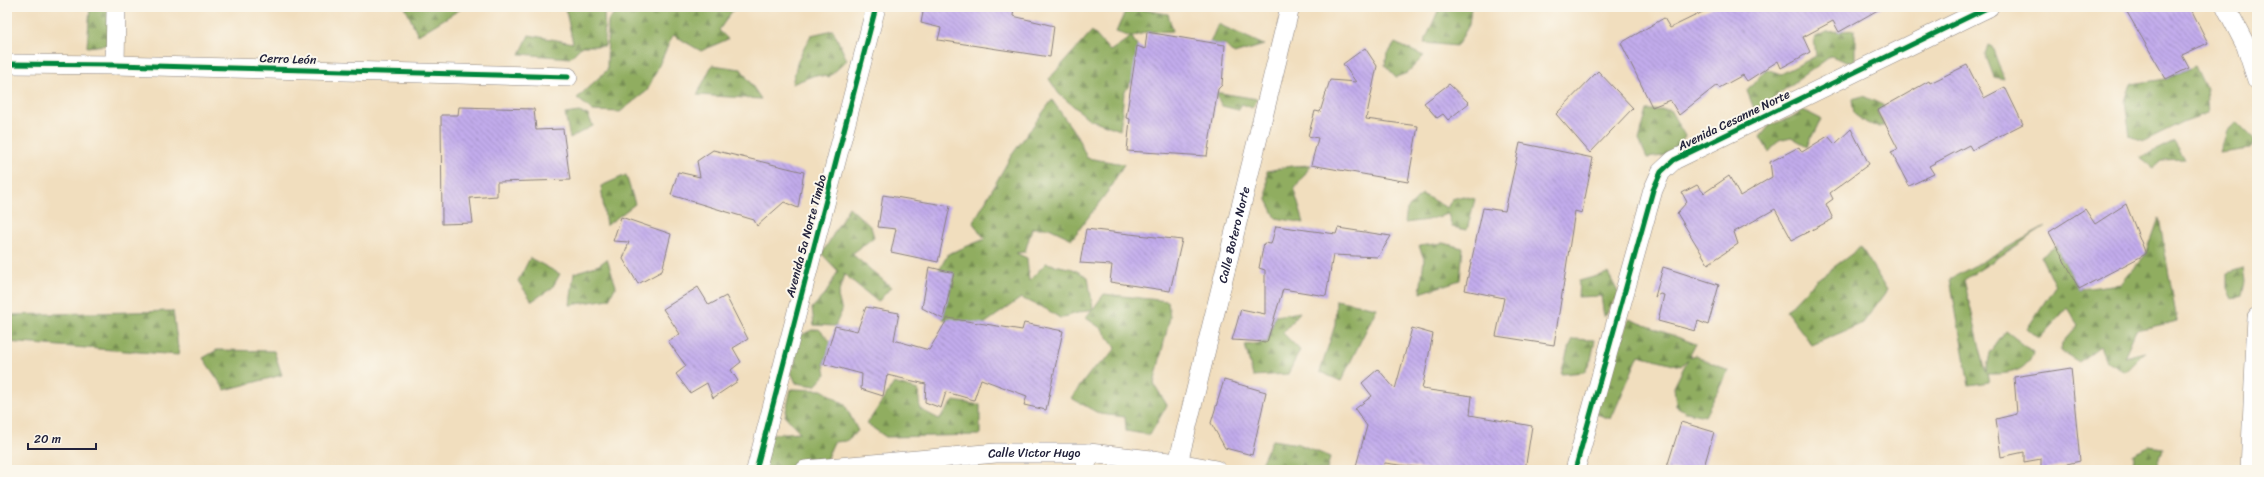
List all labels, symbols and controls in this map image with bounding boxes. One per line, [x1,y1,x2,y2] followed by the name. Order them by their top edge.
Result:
[259,47,317,71] street label: Cerro León
[1673,83,1794,157] street label: Avenida Cesanne Norte
[779,172,833,301] street label: Avenida 5a Norte Timbo
[1212,184,1257,285] street label: Calle Botero Norte
[28,425,96,451] scale bar
[34,428,61,450] text: 20 m
[987,442,1081,465] street label: Calle Victor Hugo

